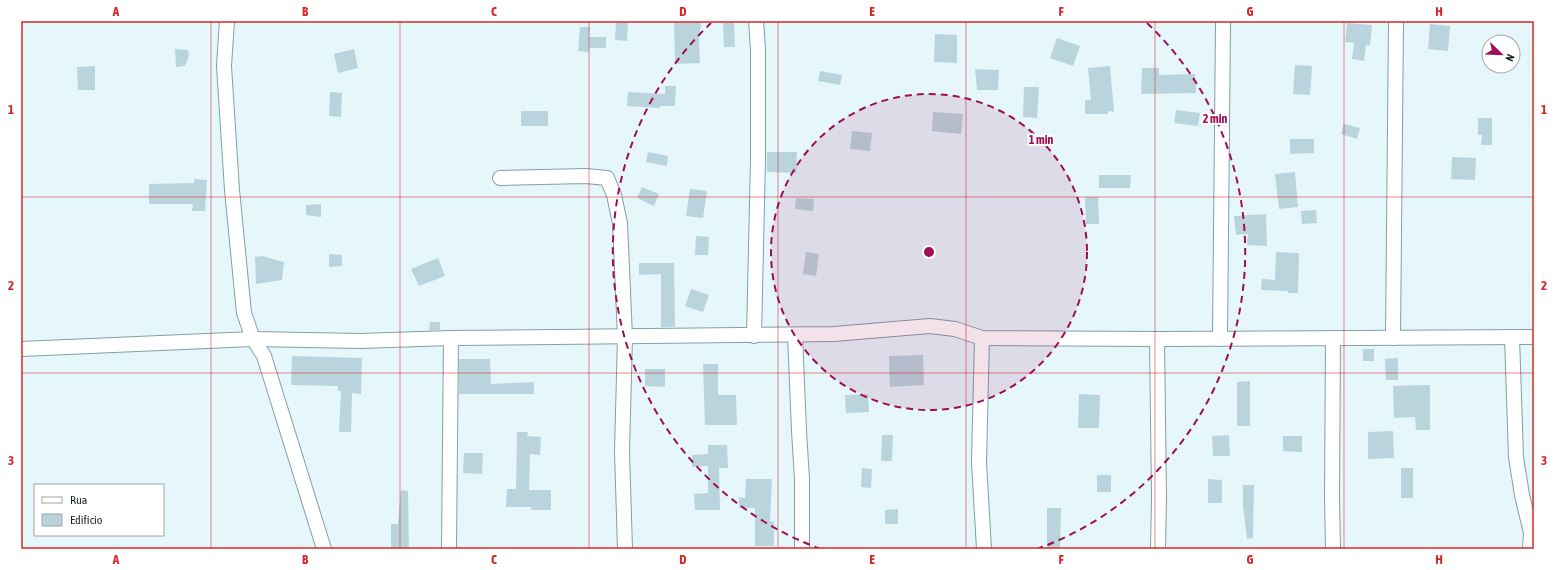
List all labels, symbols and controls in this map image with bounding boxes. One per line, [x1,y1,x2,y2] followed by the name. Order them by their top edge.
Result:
[112,4,120,19] text: A
[302,4,309,19] text: B
[491,4,497,19] text: C
[679,4,687,19] text: D
[869,4,875,19] text: E
[1058,4,1064,19] text: F
[1247,4,1254,19] text: G
[1435,4,1443,19] text: H
[1481,34,1521,74] north arrow
[1503,53,1517,63] text: N
[8,102,14,117] text: 1
[1541,102,1547,117] text: 1
[1203,112,1227,126] text: 2 min
[1029,133,1053,147] text: 1 min
[922,245,936,259] centre of rings
[8,278,14,293] text: 2
[1541,278,1547,293] text: 2
[8,453,14,468] text: 3
[1541,453,1547,468] text: 3
[34,484,164,536] legend
[70,493,87,507] text: Rua
[70,513,103,527] text: Edifício
[112,552,120,567] text: A
[302,552,309,567] text: B
[491,552,497,567] text: C
[679,552,687,567] text: D
[869,552,875,567] text: E
[1058,552,1064,567] text: F
[1247,552,1254,567] text: G
[1435,552,1443,567] text: H

